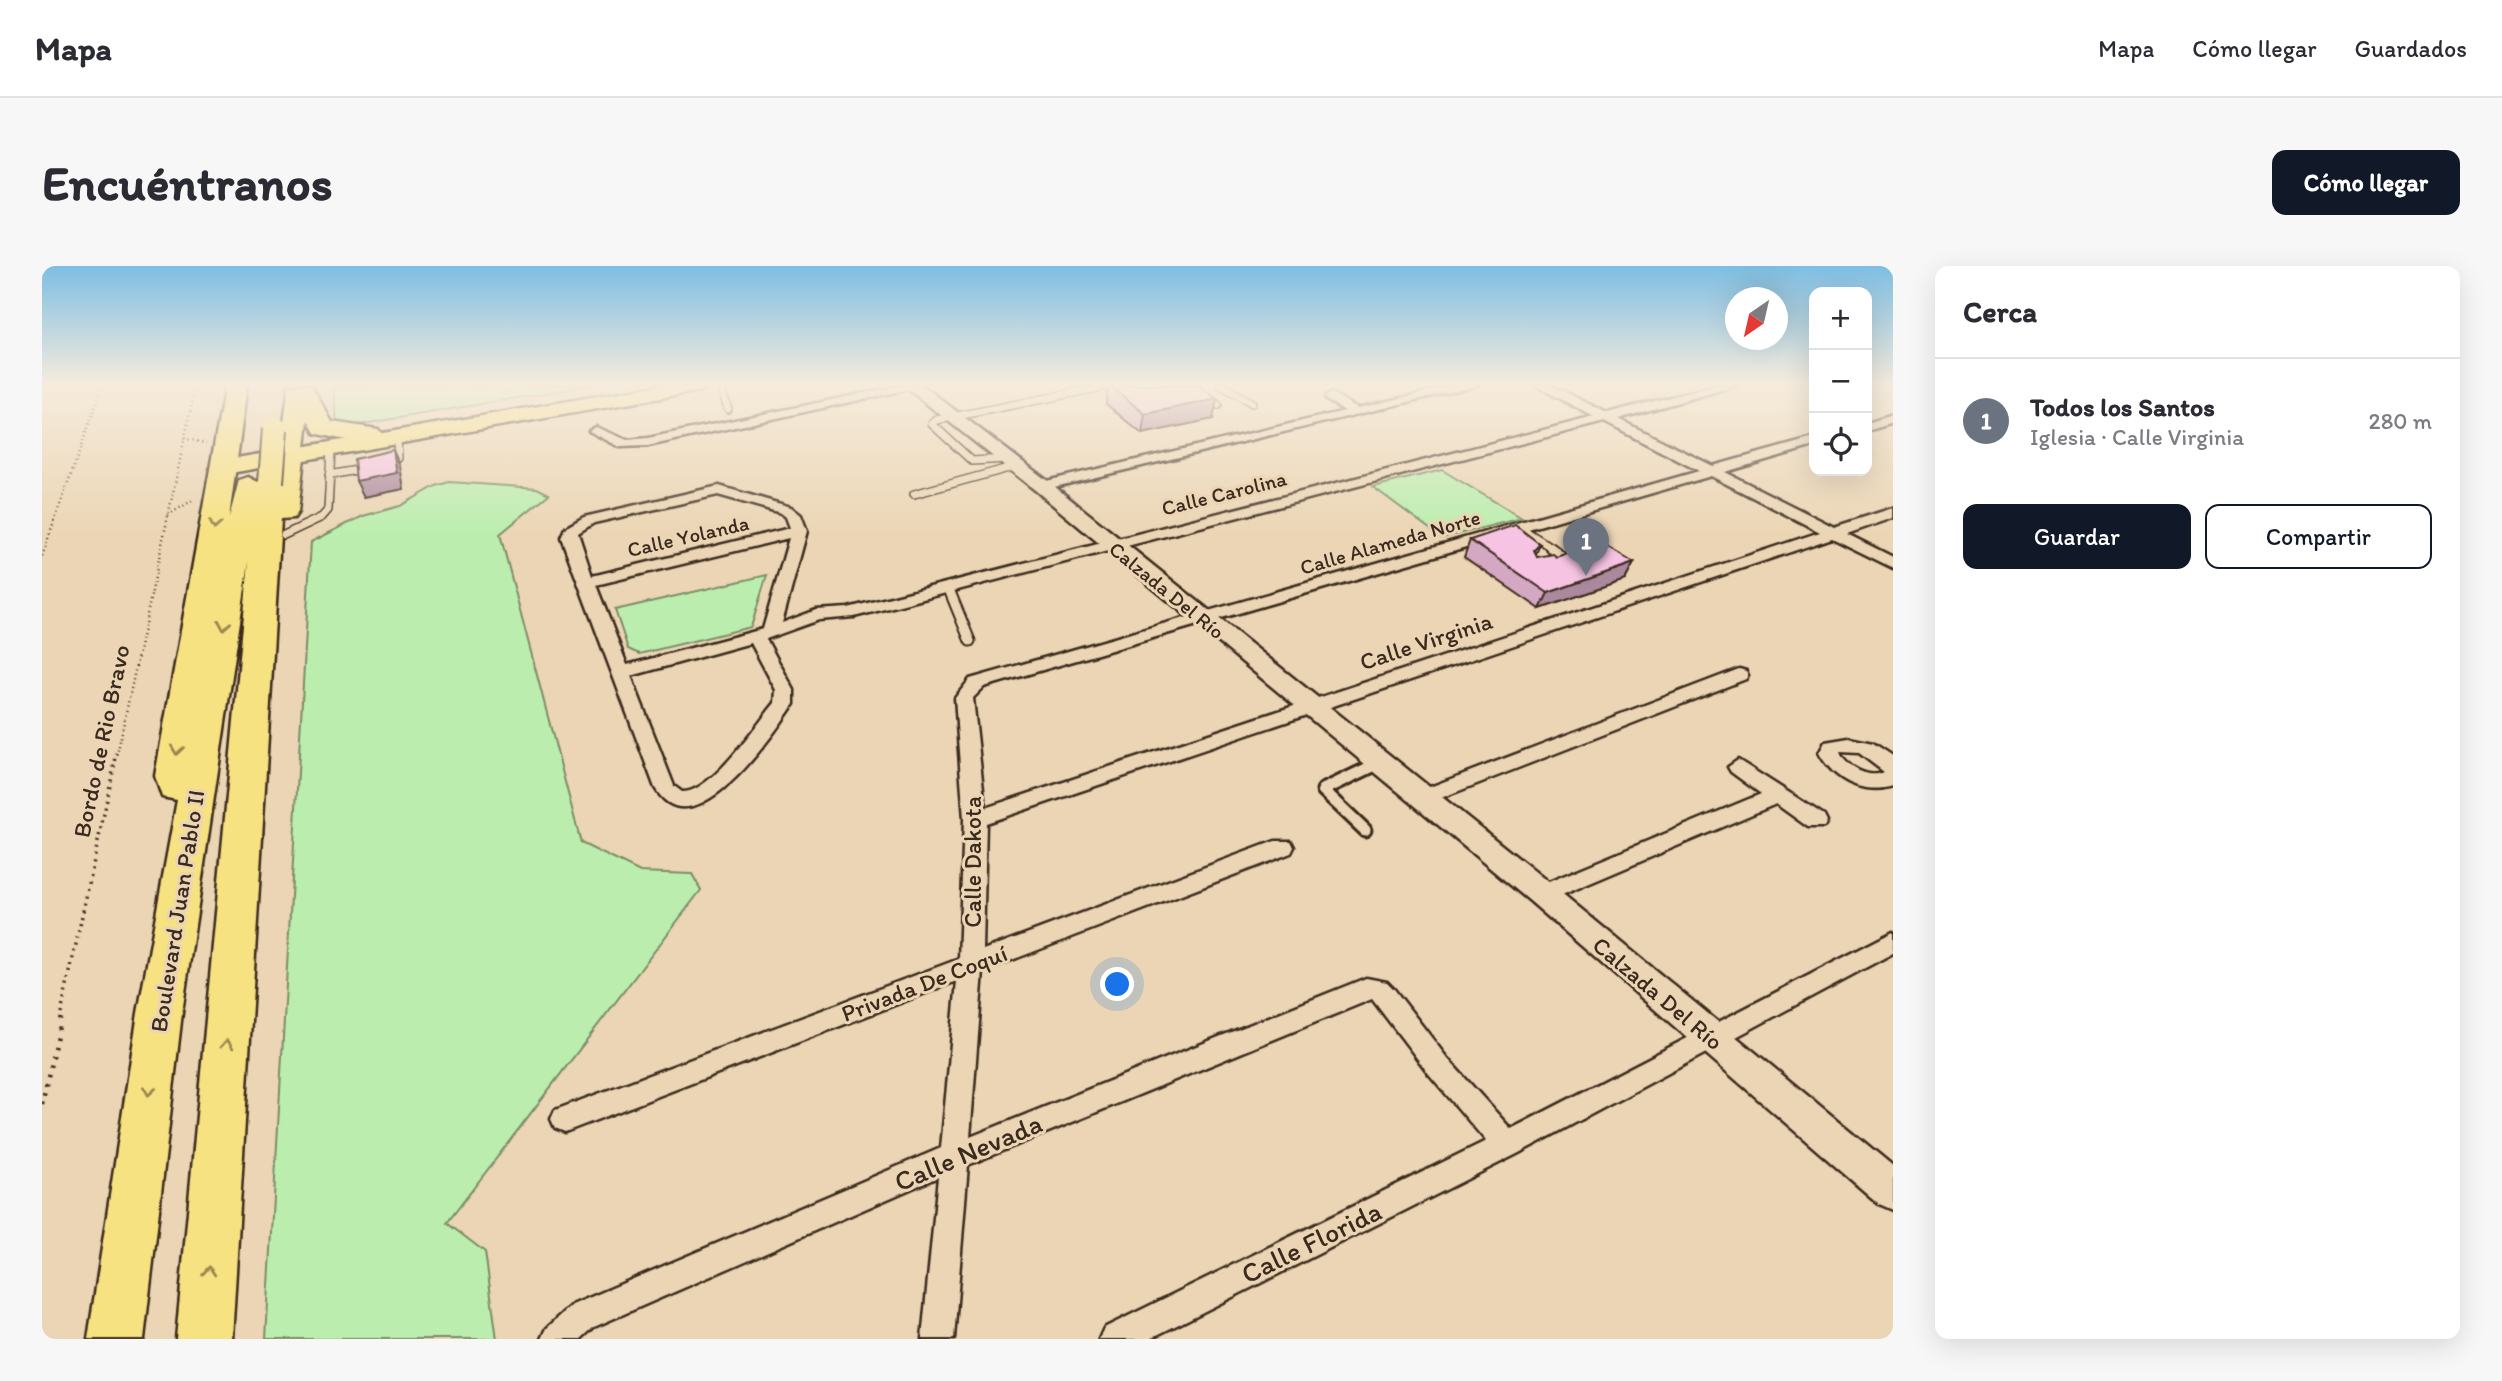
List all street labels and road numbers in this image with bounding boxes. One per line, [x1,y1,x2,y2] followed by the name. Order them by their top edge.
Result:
[1159,465,1289,521] street label: Calle Carolina
[1297,504,1483,580] street label: Calle Alameda Norte
[625,510,751,562] street label: Calle Yolanda
[1104,536,1230,644] street label: Calzada Del Río
[1356,606,1497,676] street label: Calle Virginia
[66,642,136,840] street label: Bordo de Rio Bravo
[144,788,210,1034] street label: Boulevard Juan Pablo II
[958,796,987,928] street label: Calle Dakota
[1587,930,1729,1056] street label: Calzada Del Río
[837,938,1011,1028] street label: Privada De Coquí
[889,1106,1047,1198] street label: Calle Nevada
[1235,1193,1387,1291] street label: Calle Florida

